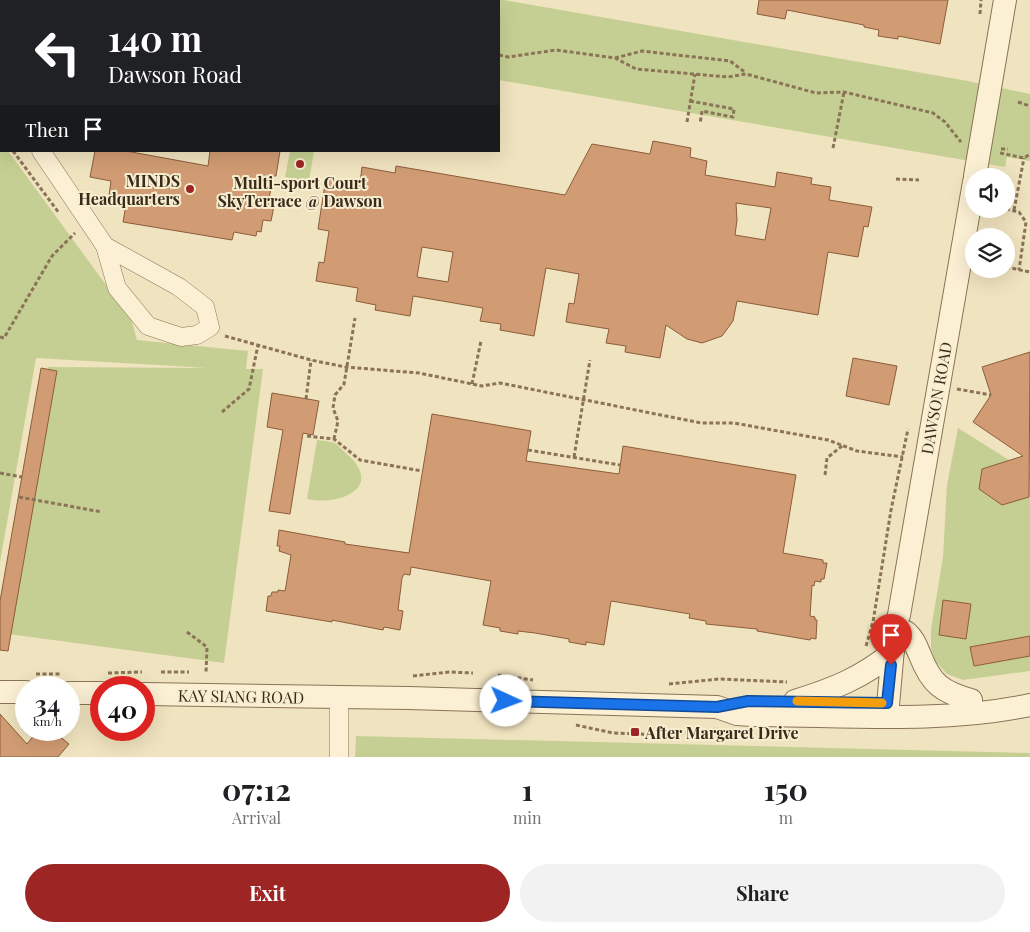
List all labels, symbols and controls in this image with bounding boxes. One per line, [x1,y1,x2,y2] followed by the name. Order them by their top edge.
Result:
[108,14,202,61] text: 140 m
[25,20,90,85] icon: left
[108,59,242,89] text: Dawson Road
[79,115,107,143] icon: arrive
[25,116,69,142] text: Then
[294,158,306,170] marker: Multi-sport Court SkyTerrace @ Dawson
[965,168,1015,278] map controls
[965,168,1015,218] button: sound
[78,170,180,209] place label: MINDS Headquarters
[218,172,383,211] place label: Multi-sport Court SkyTerrace @ Dawson
[184,183,196,195] marker: MINDS Headquarters
[965,228,1015,278] button: layers
[916,340,956,456] street label: DAWSON ROAD
[870,614,912,665] pin
[877,621,905,649] icon: arrive
[479,674,531,726] position arrow
[90,676,155,741] speed limit sign: 40
[178,684,304,708] street label: KAY SIANG ROAD
[35,686,60,719] text: 34
[33,713,62,729] text: km/h
[644,722,799,743] place label: After Margaret Drive
[629,726,641,738] marker: After Margaret Drive
[222,769,291,809] text: 07:12
[522,769,533,809] text: 1
[764,769,808,809] text: 150
[232,807,281,828] text: Arrival
[513,807,542,828] text: min
[779,807,793,828] text: m
[25,864,510,922] button: Exit
[520,864,1005,922] button: Share

